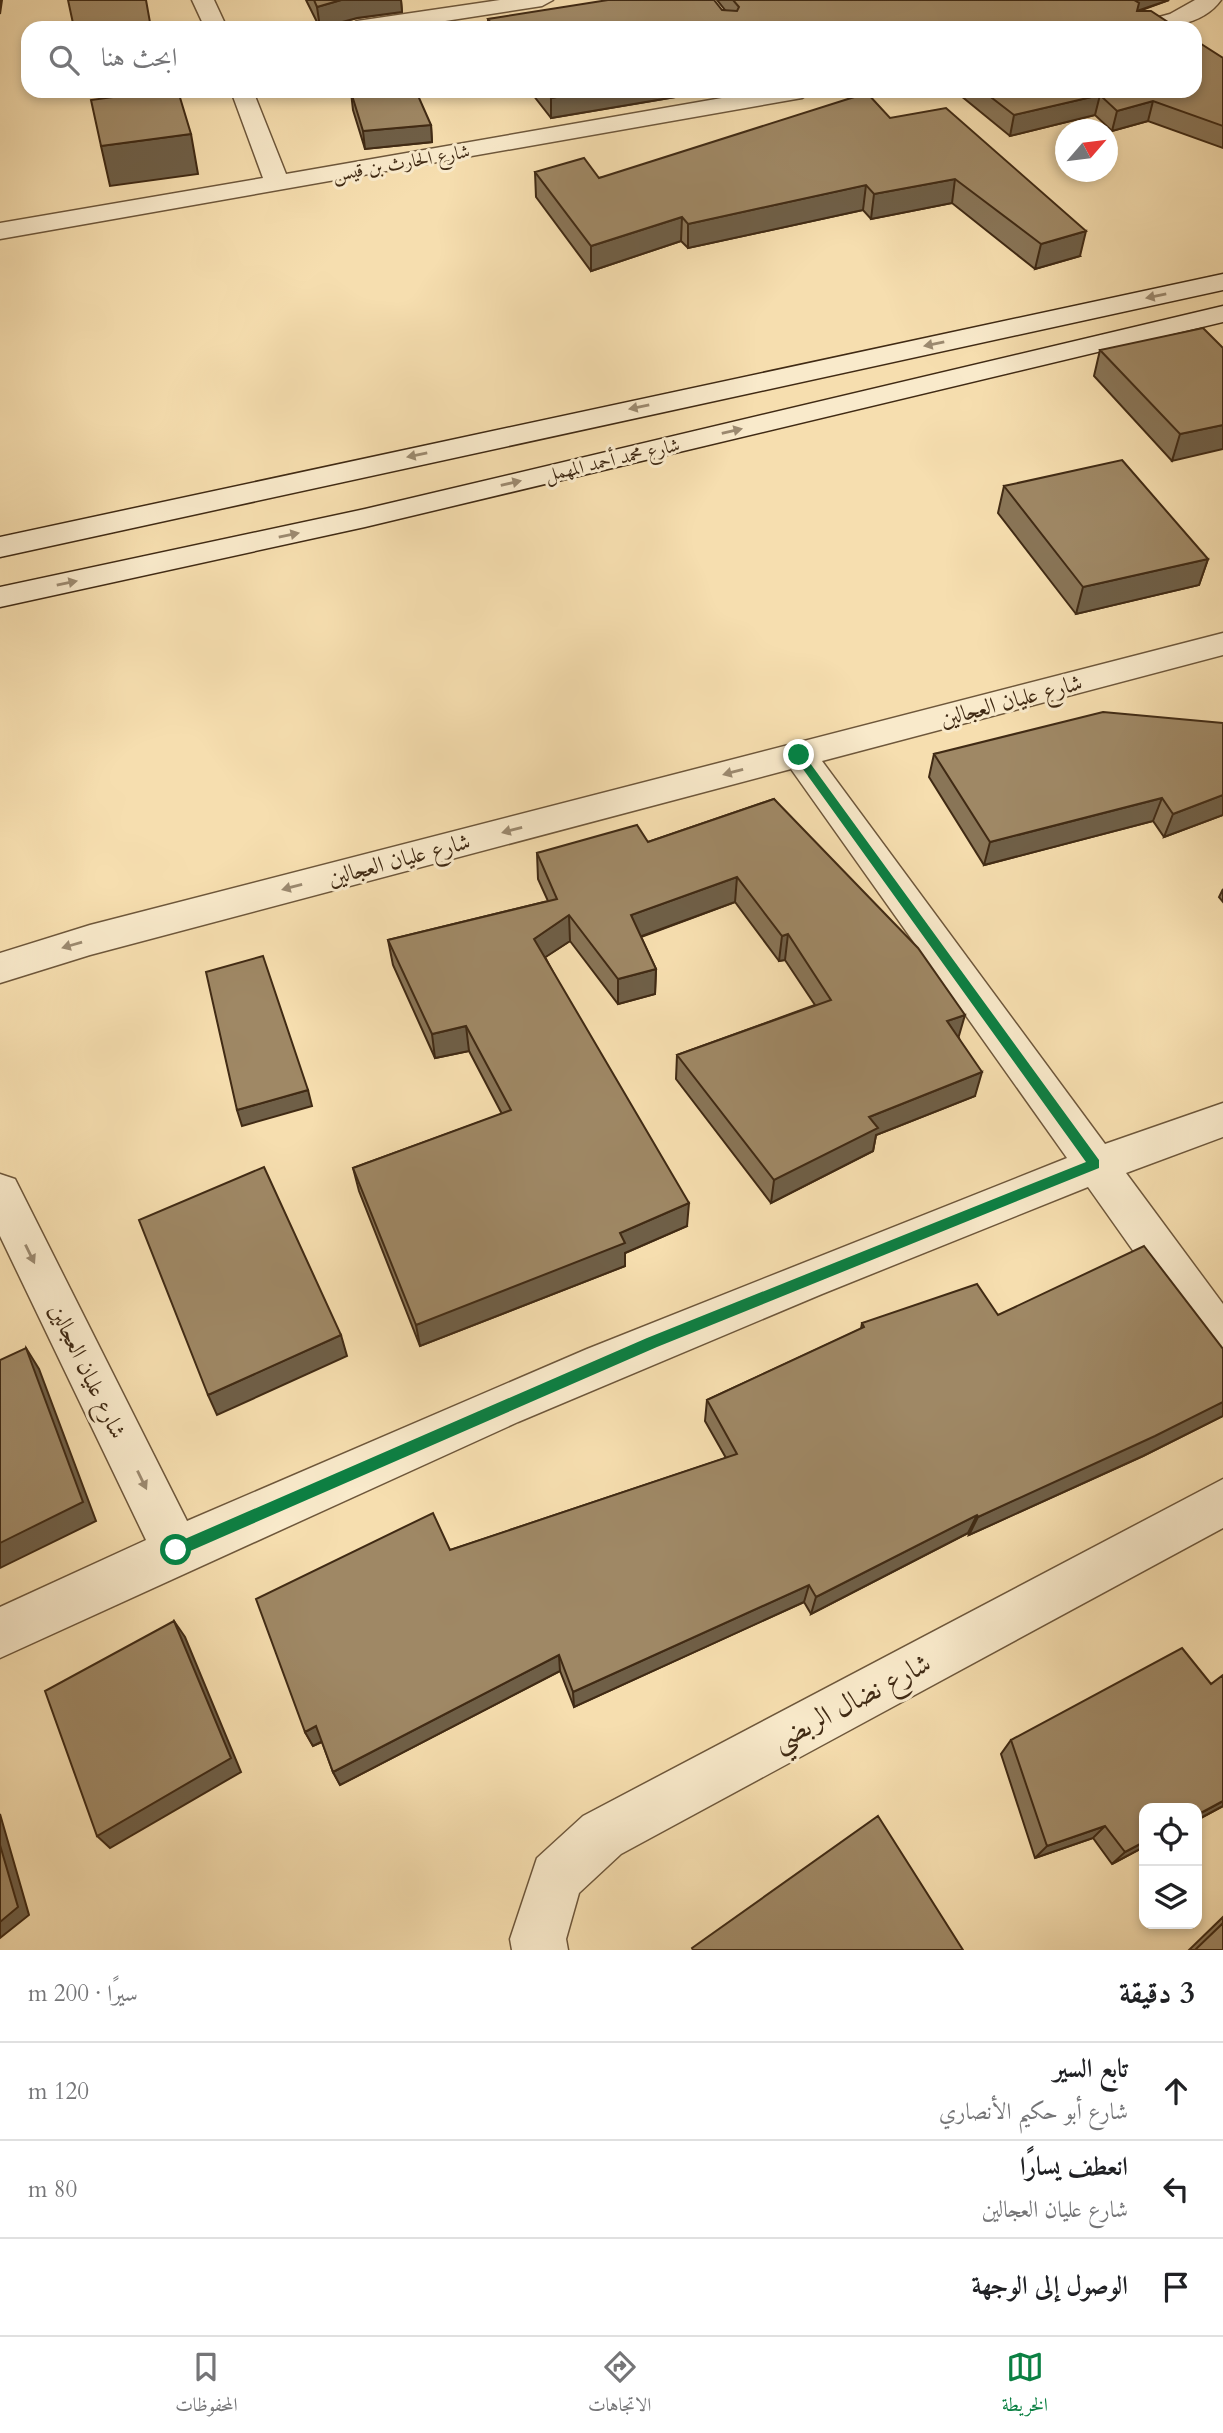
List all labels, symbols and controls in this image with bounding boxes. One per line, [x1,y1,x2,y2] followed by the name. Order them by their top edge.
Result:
[21,21,1202,98] search box
[101,40,177,75] text: ابحث هنا
[45,41,83,79] icon: search
[1055,119,1118,182] north arrow
[331,138,472,190] street label: شارع الحارث بن قيس
[1145,291,1167,302] one-way arrow
[923,338,945,349] one-way arrow
[628,401,650,412] one-way arrow
[721,425,743,436] one-way arrow
[542,432,683,490] street label: شارع محمد أحمد المهمل
[406,449,428,460] one-way arrow
[500,478,522,489] one-way arrow
[278,529,300,540] one-way arrow
[56,577,78,588] one-way arrow
[936,667,1087,738] street label: شارع عليان العجالين
[783,739,814,770] route end
[721,767,743,778] one-way arrow
[501,825,523,836] one-way arrow
[324,826,475,897] street label: شارع عليان العجالين
[281,882,303,893] one-way arrow
[61,940,83,951] one-way arrow
[25,1244,36,1264] one-way arrow
[38,1299,134,1446] street label: شارع عليان العجالين
[136,1470,147,1490] one-way arrow
[160,1534,191,1565] route start
[765,1644,941,1766] street label: شارع نضال الربضي
[1139,1803,1202,1929] map controls
[1139,1803,1202,1866] button: locate
[1139,1866,1202,1929] button: layers
[1119,1973,1195,2014] text: 3 دقيقة
[28,1978,138,2009] text: سيرًا · 200 m
[1053,2051,1128,2086] text: تابع السير
[1157,2072,1195,2110] icon: ahead
[28,2076,89,2107] text: 120 m
[939,2096,1128,2127] text: شارع أبو حكيم الأنصاري
[1020,2149,1128,2184] text: انعطف يسارًا
[1157,2170,1195,2208] icon: left
[28,2174,77,2205] text: 80 m
[982,2194,1128,2225] text: شارع عليان العجالين
[972,2268,1128,2303] text: الوصول إلى الوجهة
[1157,2268,1195,2306] icon: arrive
[175,2348,238,2423] tab: المحفوظات
[588,2348,651,2423] tab: الاتجاهات
[1002,2348,1048,2423] tab: الخريطة

